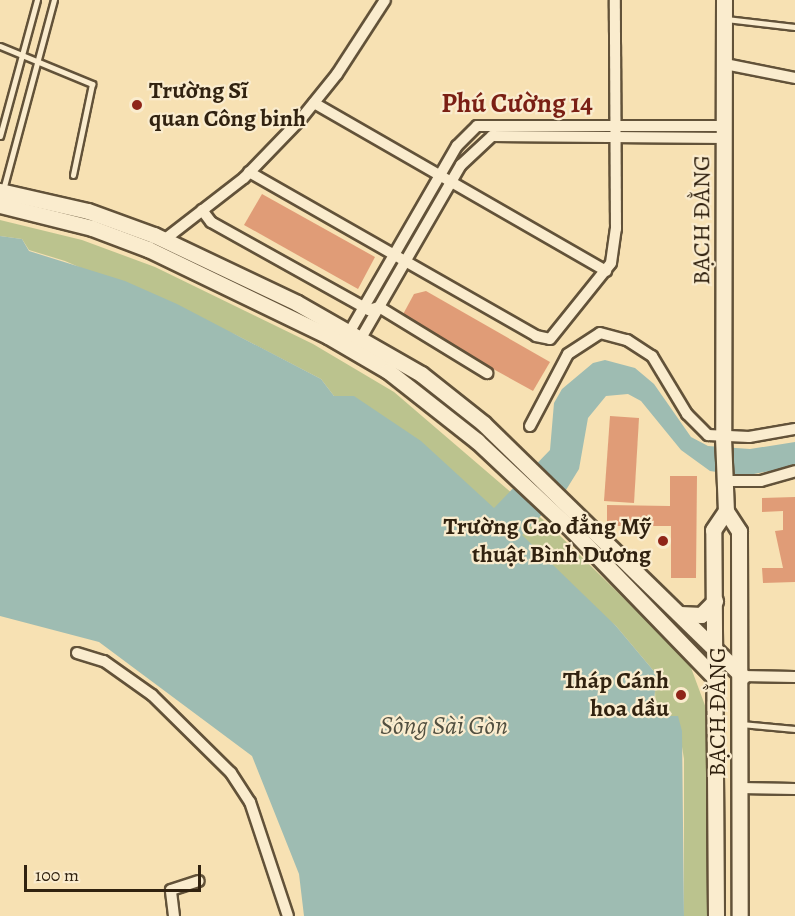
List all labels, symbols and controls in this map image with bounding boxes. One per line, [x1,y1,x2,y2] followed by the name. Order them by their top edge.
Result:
[149,77,306,133] place label: Trường Sĩ quan Công binh
[441,88,593,120] district label: Phú Cường 14
[130,98,144,112] marker: Trường Sĩ quan Công binh
[688,155,716,285] street label: BẠCH ĐẰNG
[444,513,651,569] place label: Trường Cao đẳng Mỹ thuật Bình Dương
[656,534,670,548] marker: Trường Cao đẳng Mỹ thuật Bình Dương
[704,647,732,777] street label: BẠCH ĐẰNG
[563,667,669,723] place label: Tháp Cánh hoa dầu
[674,688,688,702] marker: Tháp Cánh hoa dầu
[380,710,508,742] water label: Sông Sài Gòn
[27,853,204,891] scale bar
[35,863,79,887] text: 100 m

